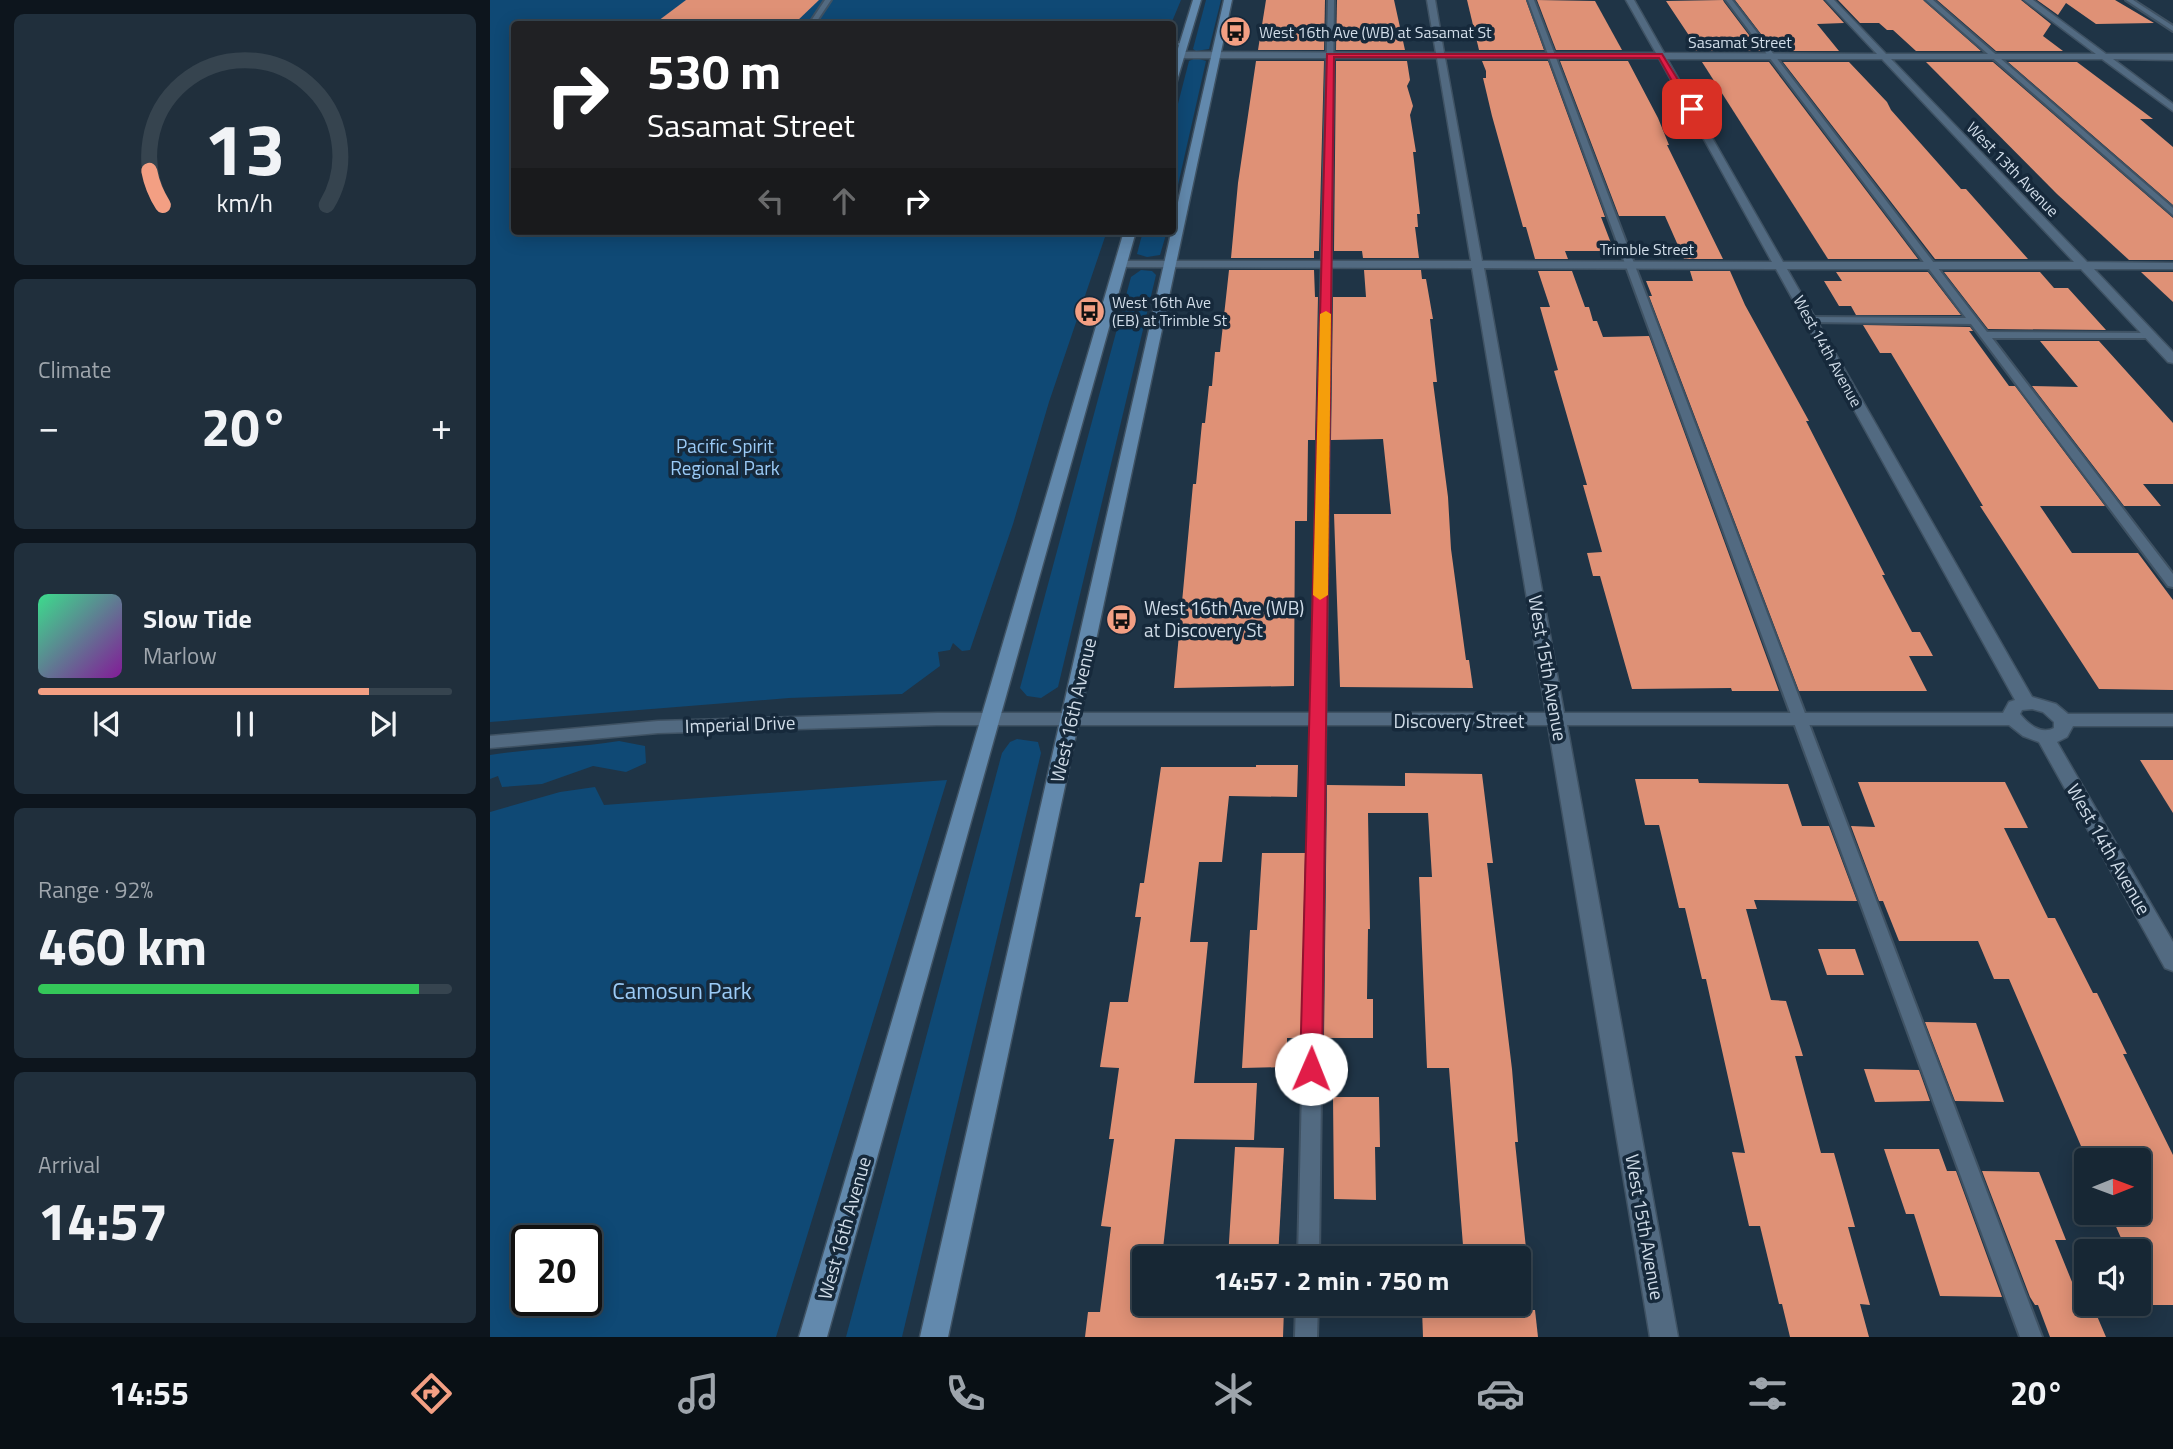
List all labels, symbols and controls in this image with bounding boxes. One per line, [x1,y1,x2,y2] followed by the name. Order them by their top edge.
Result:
[1219,15,1253,49] bus stop icon: West 16th Ave (WB) at Sasamat St
[1259,20,1492,44] place label: West 16th Ave (WB) at Sasamat St
[1688,30,1792,54] street label: Sasamat Street
[647,33,781,108] text: 530 m
[532,49,623,140] icon: right
[1662,79,1722,139] pin
[1673,90,1711,128] icon: arrive
[204,94,286,204] text: 13
[647,101,855,149] text: Sasamat Street
[1961,116,2065,222] street label: West 13th Avenue
[752,182,790,220] icon: left
[825,182,863,220] icon: ahead
[898,182,936,220] icon: right
[217,184,273,222] text: km/h
[1600,237,1695,261] street label: Trimble Street
[1112,290,1228,332] place label: West 16th Ave (EB) at Trimble St
[1787,291,1869,411] street label: West 14th Avenue
[1072,294,1106,328] bus stop icon: West 16th Ave (EB) at Trimble St
[38,352,111,387] text: Climate
[201,387,289,466] text: 20°
[38,397,59,455] text: −
[431,397,452,455] text: +
[670,431,780,482] park label: Pacific Spirit Regional Park
[1144,593,1304,644] place label: West 16th Ave (WB) at Discovery St
[1521,593,1576,743] street label: West 15th Avenue
[143,599,252,638] text: Slow Tide
[1104,602,1138,636] bus stop icon: West 16th Ave (WB) at Discovery St
[1042,635,1103,785] street label: West 16th Avenue
[143,638,217,673] text: Marlow
[88,705,126,743] icon: previous
[226,705,264,743] icon: pause
[364,705,402,743] icon: next
[1394,706,1525,735] street label: Discovery Street
[684,707,796,740] street label: Imperial Drive
[2060,778,2159,920] street label: West 14th Avenue
[38,872,153,907] text: Range · 92%
[38,906,207,985] text: 460 km
[612,973,752,1008] park label: Camosun Park
[1274,1032,1348,1106] position arrow
[38,1147,100,1182] text: Arrival
[2074,1148,2151,1225] north arrow
[2074,1148,2151,1316] map controls
[1618,1152,1673,1302] street label: West 15th Avenue
[809,1153,878,1303] street label: West 16th Avenue
[38,1181,168,1260] text: 14:57
[511,1225,602,1316] speed limit sign: 20
[2074,1239,2151,1316] button: sound
[1214,1261,1449,1300] text: 14:57 · 2 min · 750 m
[109,1369,189,1417] text: 14:55
[407,1369,456,1418] icon: directions
[674,1369,723,1418] icon: music
[941,1369,990,1418] icon: phone
[1209,1369,1258,1418] icon: climate
[1476,1369,1525,1418] icon: car
[1743,1369,1792,1418] icon: filters
[2010,1369,2064,1417] text: 20°

